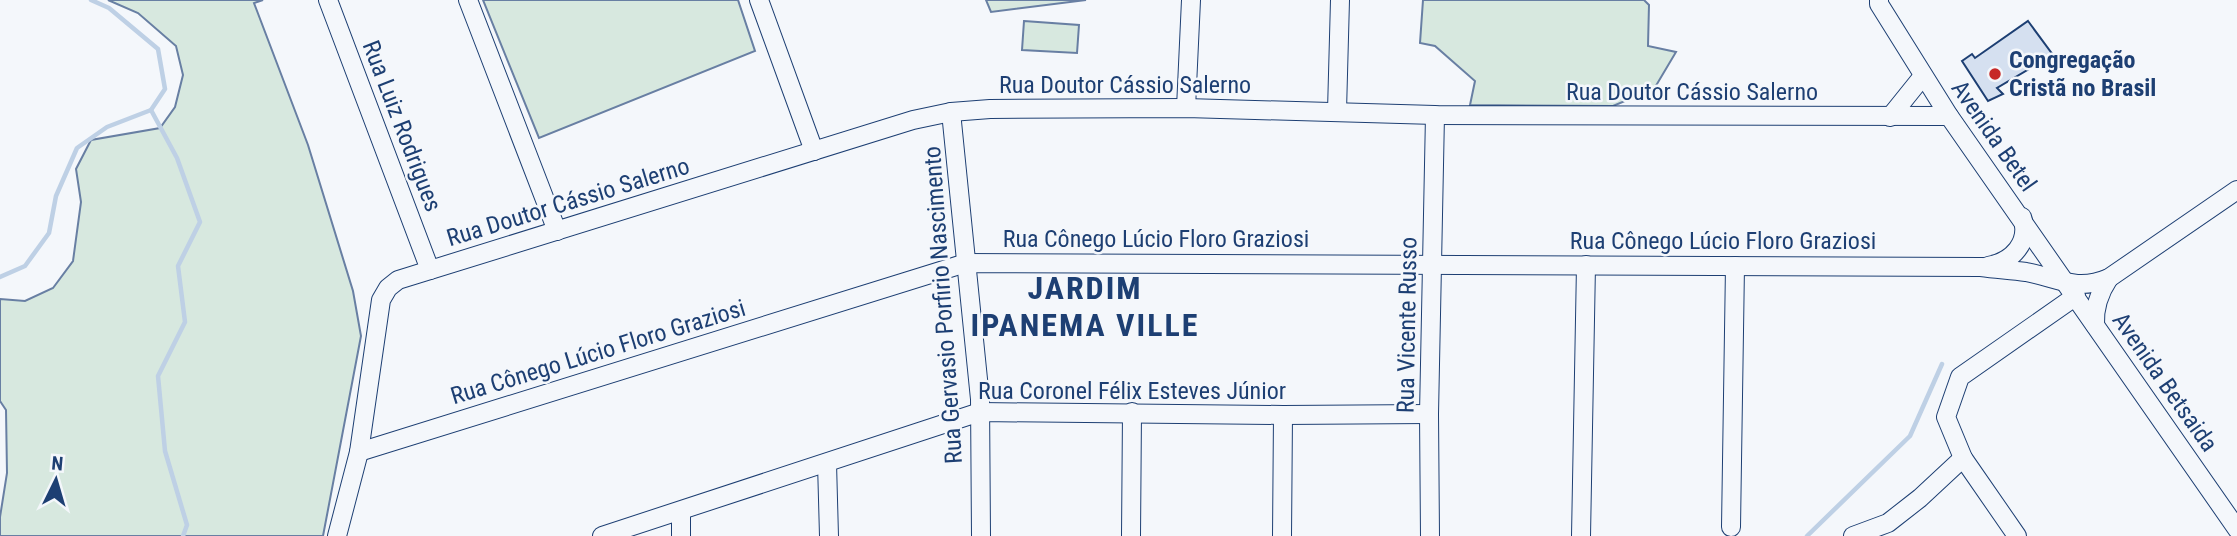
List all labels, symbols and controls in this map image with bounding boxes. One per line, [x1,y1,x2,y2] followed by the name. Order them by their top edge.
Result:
[357,37,447,215] street label: Rua Luiz Rodrigues
[2009,46,2156,102] place label: Congregação Cristã no Brasil
[1987,66,2003,82] marker: Congregação Cristã no Brasil
[999,71,1251,99] street label: Rua Doutor Cássio Salerno
[1946,75,2042,197] street label: Avenida Betel
[1566,78,1818,106] street label: Rua Doutor Cássio Salerno
[918,145,968,465] street label: Rua Gervasio Porfirio Nascimento
[443,152,693,252] street label: Rua Doutor Cássio Salerno
[1003,225,1309,253] street label: Rua Cônego Lúcio Floro Graziosi
[1570,227,1876,255] street label: Rua Cônego Lúcio Floro Graziosi
[1391,237,1423,413] street label: Rua Vicente Russo
[971,269,1199,344] district label: JARDIM IPANEMA VILLE
[447,294,749,410] street label: Rua Cônego Lúcio Floro Graziosi
[2107,307,2223,457] street label: Avenida Betsaida
[978,377,1286,405] street label: Rua Coronel Félix Esteves Júnior
[21,445,91,515] north arrow
[51,452,64,476] text: N

